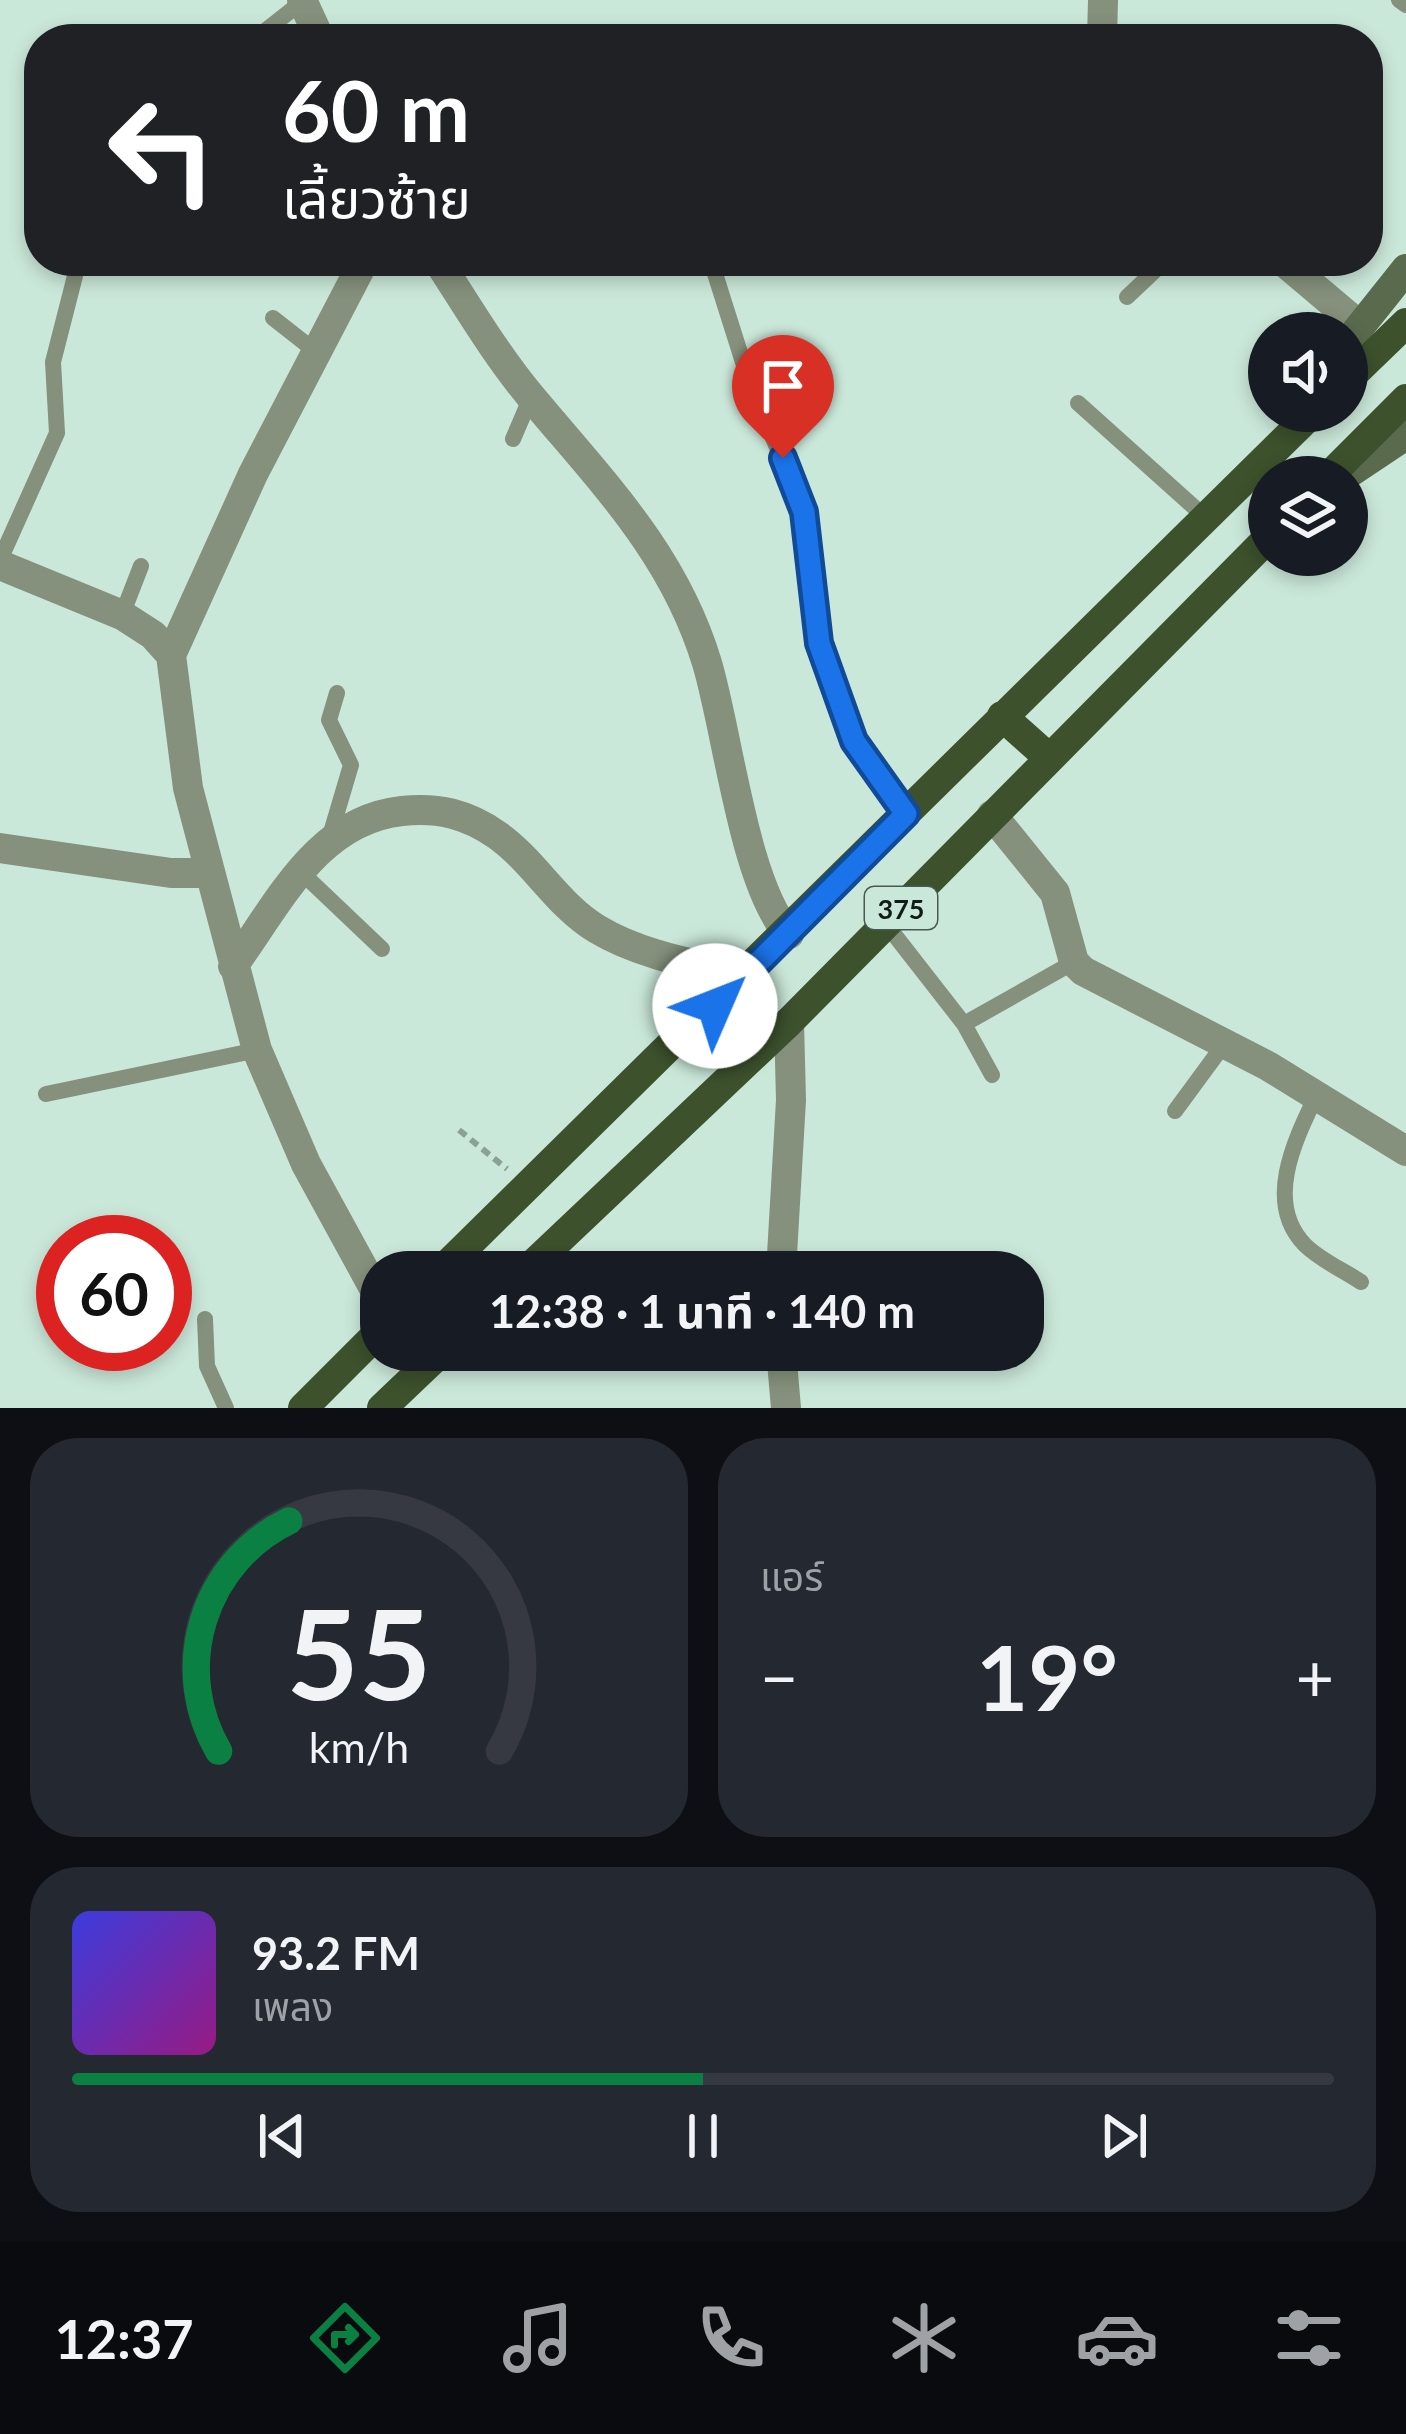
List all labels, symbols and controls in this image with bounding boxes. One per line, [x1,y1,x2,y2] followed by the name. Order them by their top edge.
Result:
[282,59,470,160] text: 60 m
[84,72,240,228] icon: left
[282,165,471,230] text: เลี้ยวซ้าย
[1248,312,1368,576] map controls
[1248,312,1368,432] button: sound
[732,335,834,458] pin
[750,353,816,419] icon: arrive
[1248,456,1368,576] button: layers
[865,887,937,929] road number: 375
[652,943,778,1069] position arrow
[36,1215,192,1371] speed limit sign: 60
[489,1284,915,1338] text: 12:38 · 1 นาที · 140 m
[760,1553,823,1599] text: แอร์
[287,1577,431,1727] text: 55
[976,1622,1118,1730] text: 19°
[760,1637,798,1716] text: −
[1296,1637,1334,1716] text: +
[309,1720,409,1771] text: km/h
[252,1926,420,1980] text: 93.2 FM
[252,1983,333,2029] text: เพลง
[249,2103,315,2169] icon: previous
[670,2103,736,2169] icon: pause
[1091,2103,1157,2169] icon: next
[303,2296,387,2380] icon: directions
[496,2296,580,2380] icon: music
[689,2296,773,2380] icon: phone
[882,2296,966,2380] icon: climate
[1075,2296,1159,2380] icon: car
[1267,2296,1351,2380] icon: filters
[54,2306,194,2371] text: 12:37

